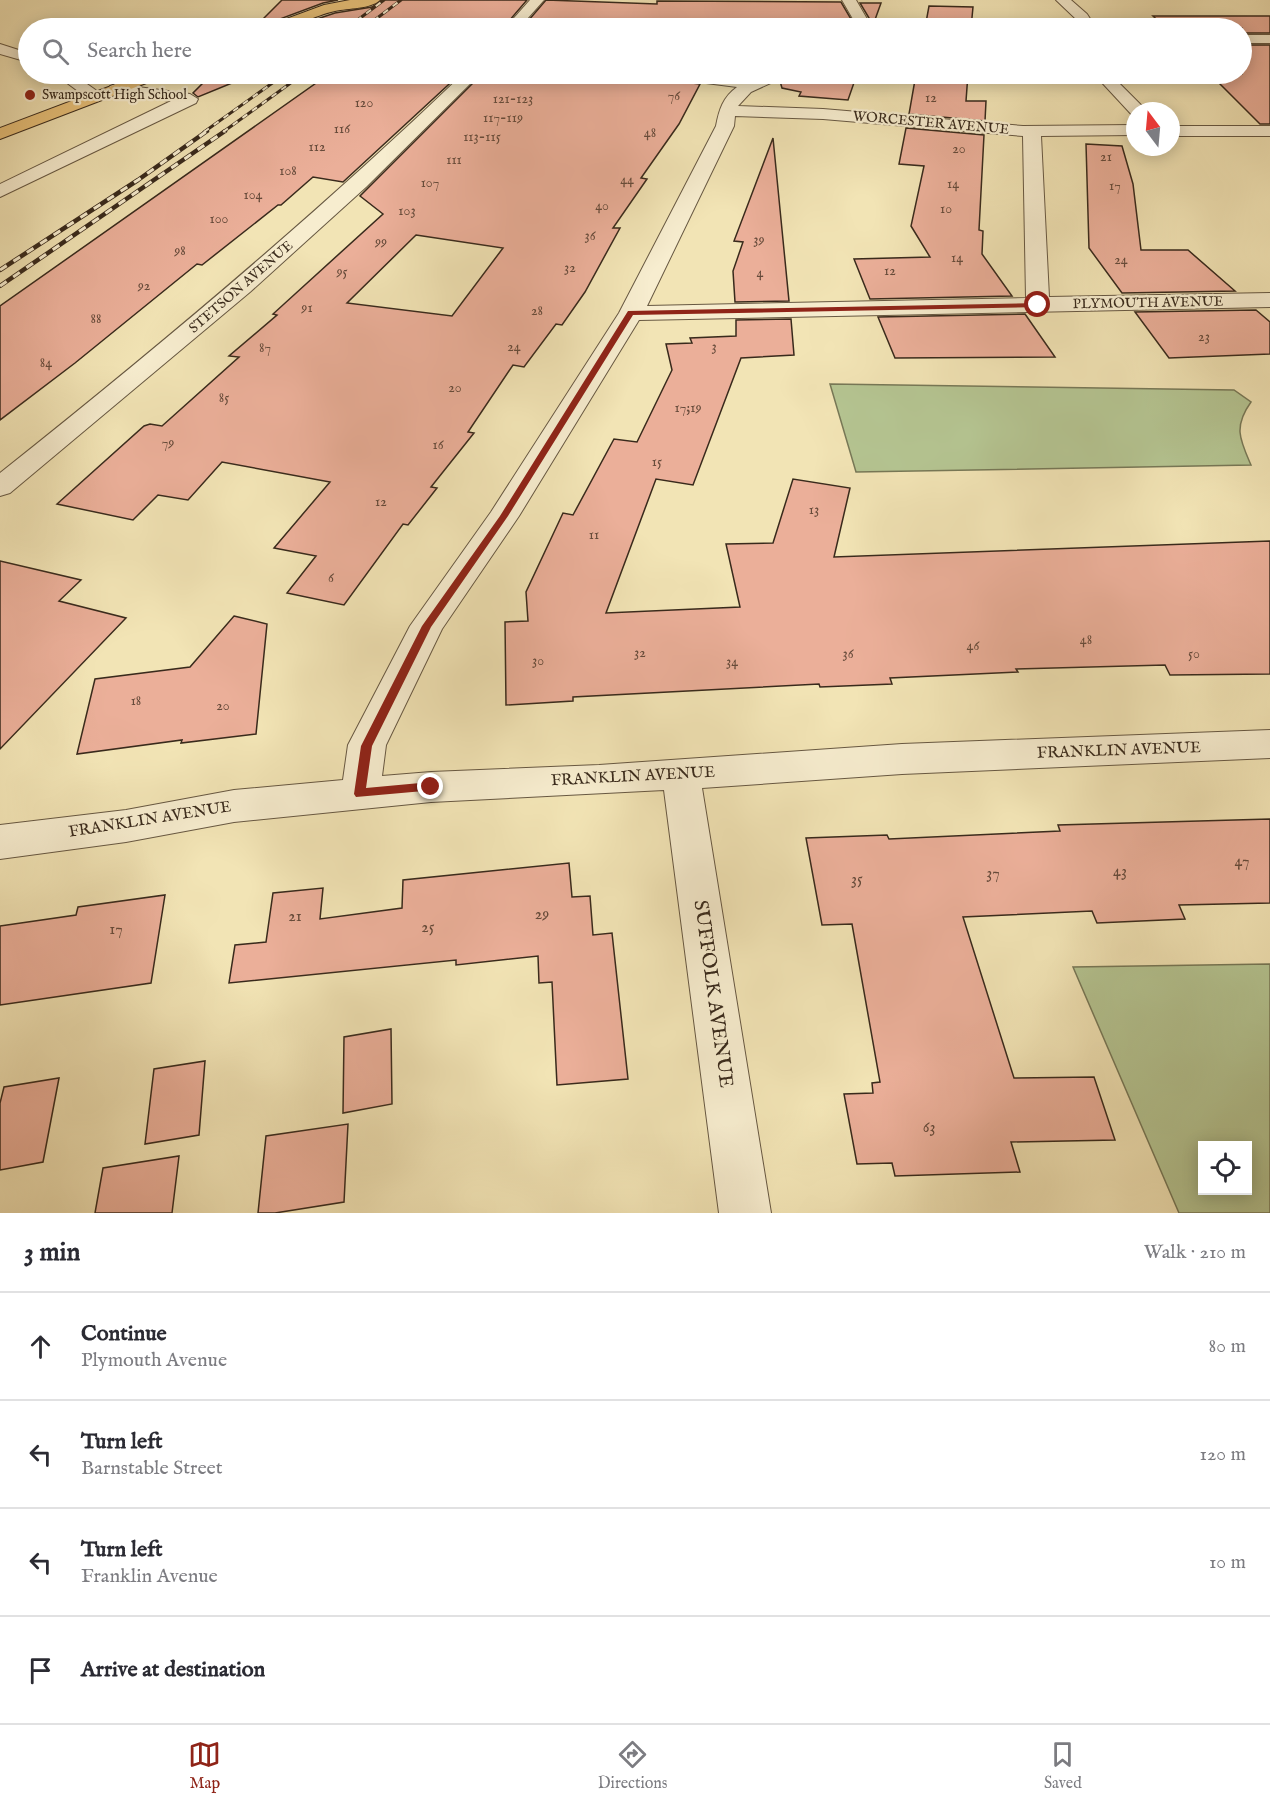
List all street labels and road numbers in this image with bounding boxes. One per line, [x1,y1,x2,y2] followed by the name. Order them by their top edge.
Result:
[852,107,1010,139] street label: WORCESTER AVENUE
[185,237,297,337] street label: STETSON AVENUE
[1073,293,1224,313] street label: PLYMOUTH AVENUE
[1037,738,1201,764] street label: FRANKLIN AVENUE
[550,763,716,791] street label: FRANKLIN AVENUE
[67,797,233,843] street label: FRANKLIN AVENUE
[687,898,739,1090] street label: SUFFOLK AVENUE

